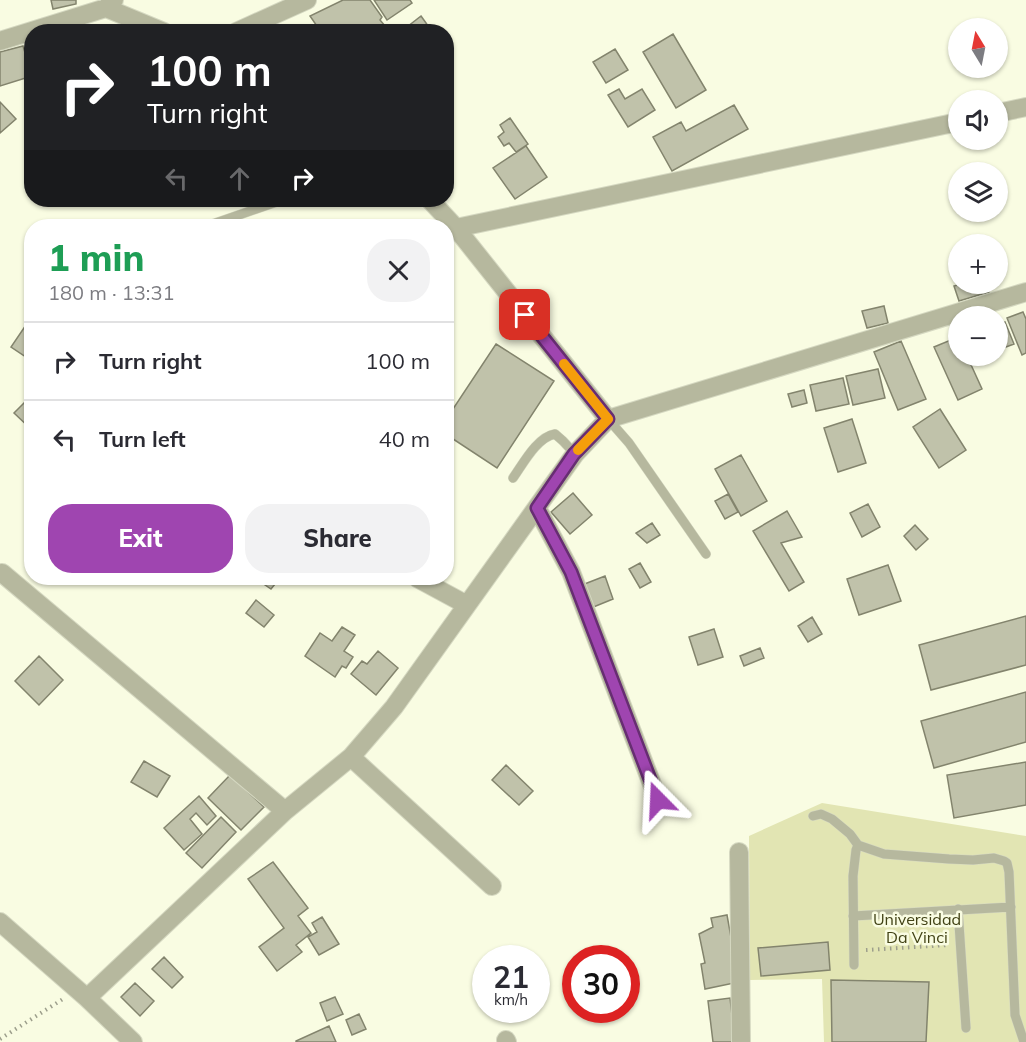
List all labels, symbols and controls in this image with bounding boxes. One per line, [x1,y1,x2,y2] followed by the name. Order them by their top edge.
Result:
[948,18,1008,78] north arrow
[948,18,1008,366] map controls
[147,44,272,97] text: 100 m
[48,48,126,126] icon: right
[948,90,1008,150] button: sound
[147,96,267,130] text: Turn right
[160,162,193,195] icon: left
[223,162,256,195] icon: ahead
[286,162,319,195] icon: right
[948,162,1008,222] button: layers
[948,234,1008,294] button: +
[48,235,144,280] text: 1 min
[367,239,430,302] button: close
[48,280,174,305] text: 180 m · 13:31
[499,289,550,340] pin
[508,298,541,331] icon: arrive
[948,306,1008,366] button: −
[48,345,81,378] icon: right
[99,347,202,375] text: Turn right
[365,347,430,375] text: 100 m
[48,423,81,456] icon: left
[99,425,186,453] text: Turn left
[379,425,430,453] text: 40 m
[48,504,233,573] button: Exit
[245,504,430,573] button: Share
[626,768,690,832] position arrow
[873,909,961,947] park label: Universidad Da Vinci
[562,945,640,1023] speed limit sign: 30
[493,958,529,996] text: 21
[494,990,528,1009] text: km/h

